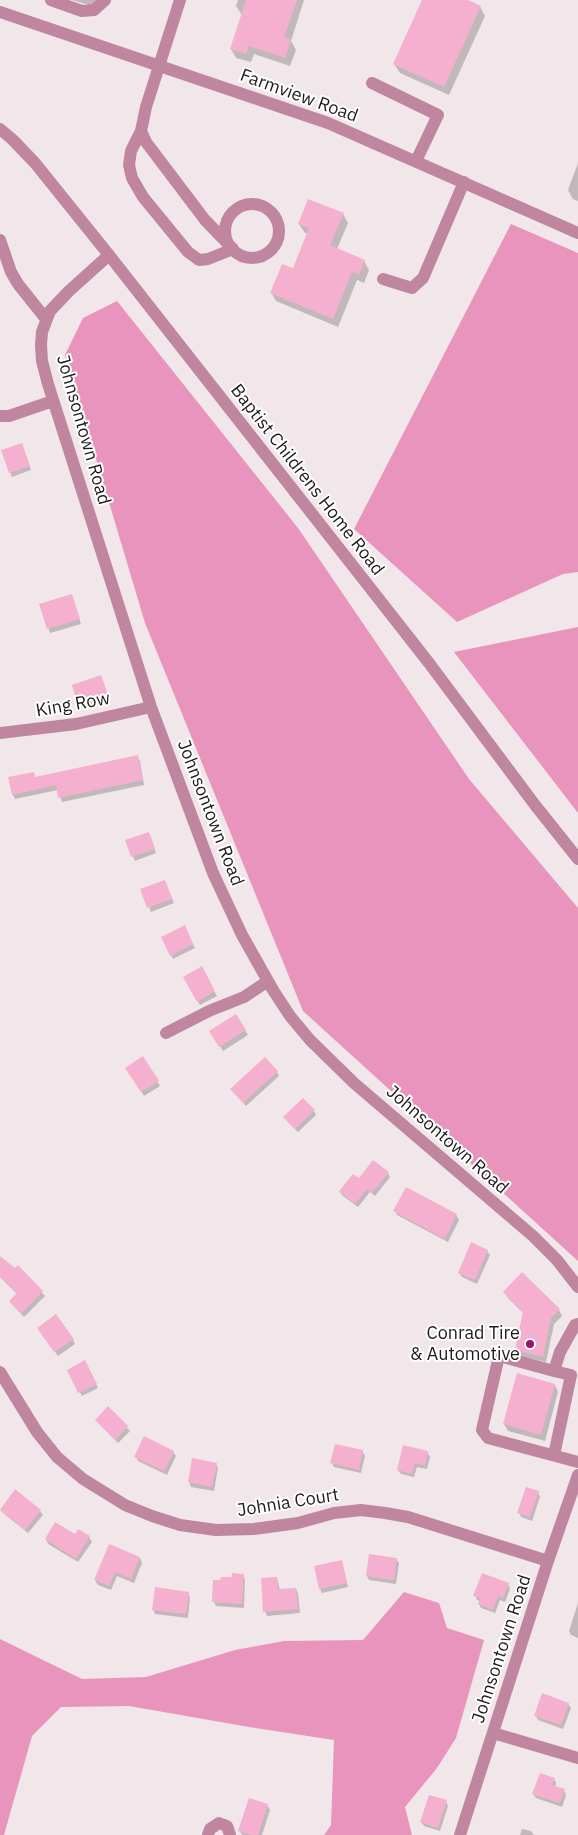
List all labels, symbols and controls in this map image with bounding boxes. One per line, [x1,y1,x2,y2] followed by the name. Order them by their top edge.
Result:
[237,65,361,127] street label: Farmview Road
[51,353,115,507] street label: Johnsontown Road
[226,380,388,580] street label: Baptist Childrens Home Road
[34,688,112,722] street label: King Row
[172,737,248,889] street label: Johnsontown Road
[382,1081,512,1199] street label: Johnsontown Road
[410,1323,520,1366] place label: Conrad Tire & Automotive
[524,1338,536,1350] marker: Conrad Tire & Automotive
[236,1484,340,1522] street label: Johnia Court
[468,1572,536,1726] street label: Johnsontown Road

